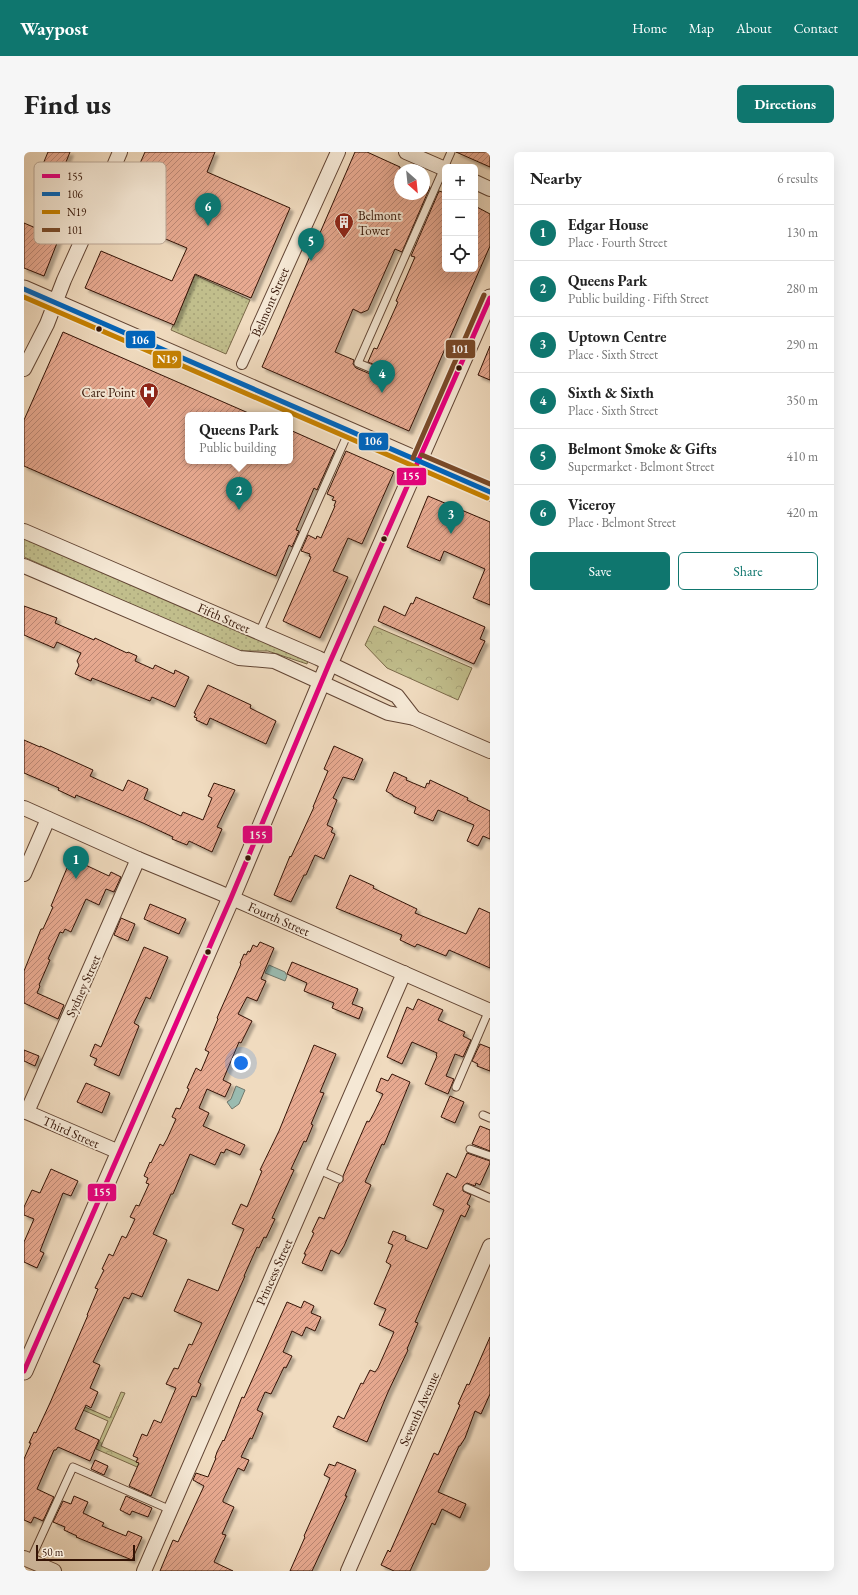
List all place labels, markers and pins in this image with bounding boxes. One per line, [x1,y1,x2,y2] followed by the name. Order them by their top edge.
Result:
[195,193,221,226] pin: 6
[358,207,401,239] place label: Belmont Tower
[333,211,355,239] building icon: Belmont Tower
[298,228,324,261] pin: 5
[94,324,104,334] unlabelled marker
[369,360,395,393] pin: 4
[454,363,464,373] unlabelled marker
[138,381,160,409] hospital icon: Care Point
[81,384,135,401] place label: Care Point
[226,477,252,510] pin: 2
[438,501,464,534] pin: 3
[379,534,389,544] unlabelled marker
[63,846,89,879] pin: 1
[243,853,253,863] unlabelled marker
[203,947,213,957] unlabelled marker

